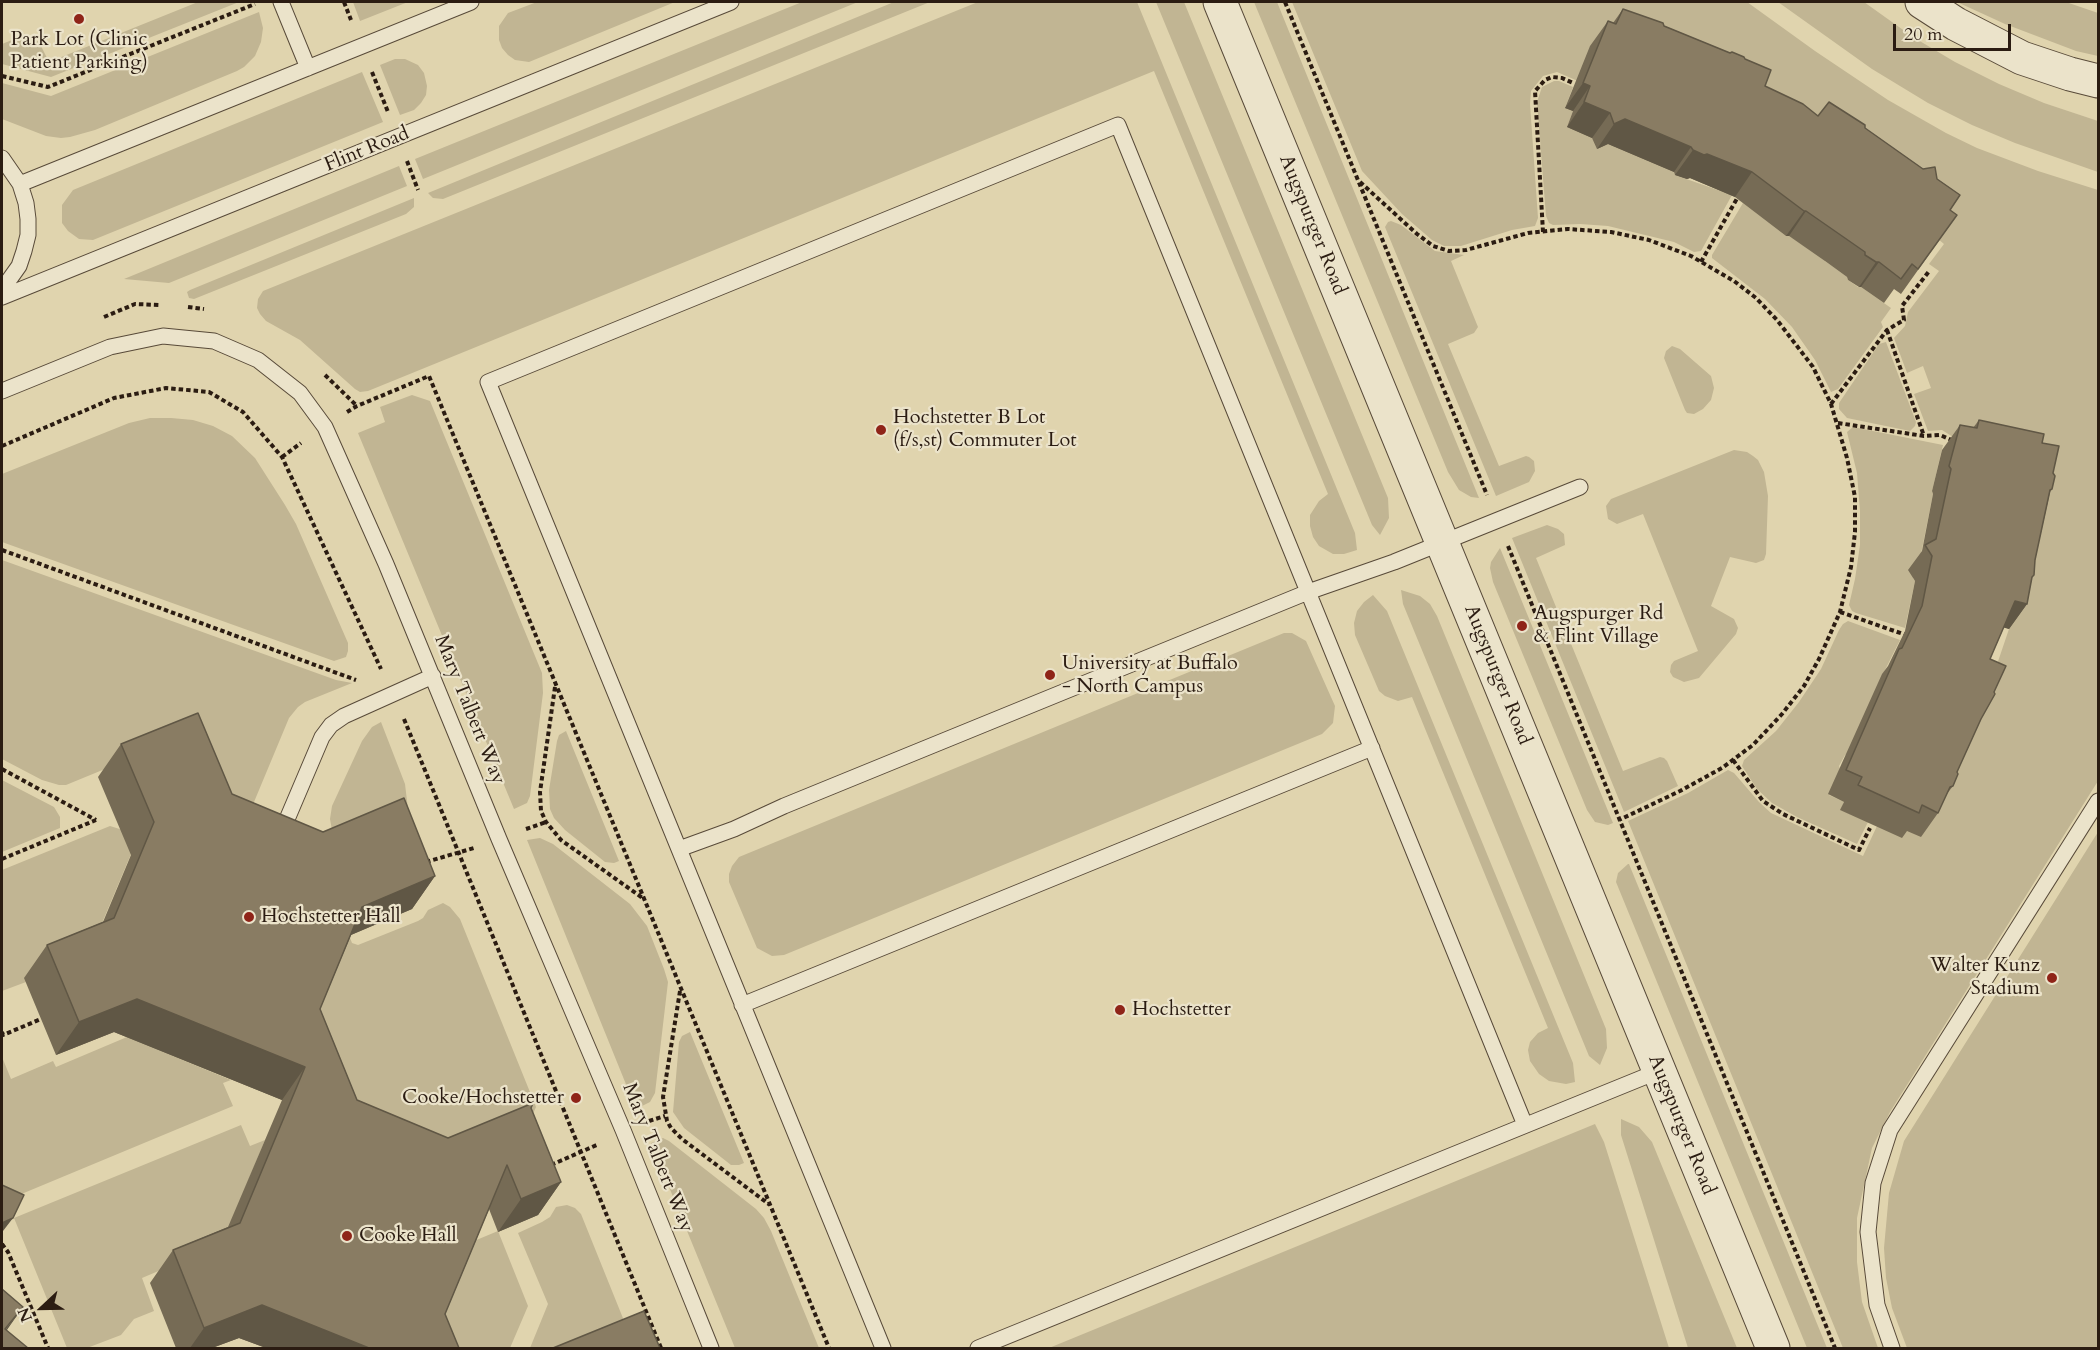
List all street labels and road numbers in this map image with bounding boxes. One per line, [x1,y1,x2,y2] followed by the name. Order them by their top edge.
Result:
[321,122,413,178] street label: Flint Road
[1273,151,1351,299] street label: Augspurger Road
[1458,601,1536,749] street label: Augspurger Road
[428,632,510,788] street label: Mary Talbert Way
[1642,1051,1720,1199] street label: Augspurger Road
[616,1080,698,1236] street label: Mary Talbert Way

